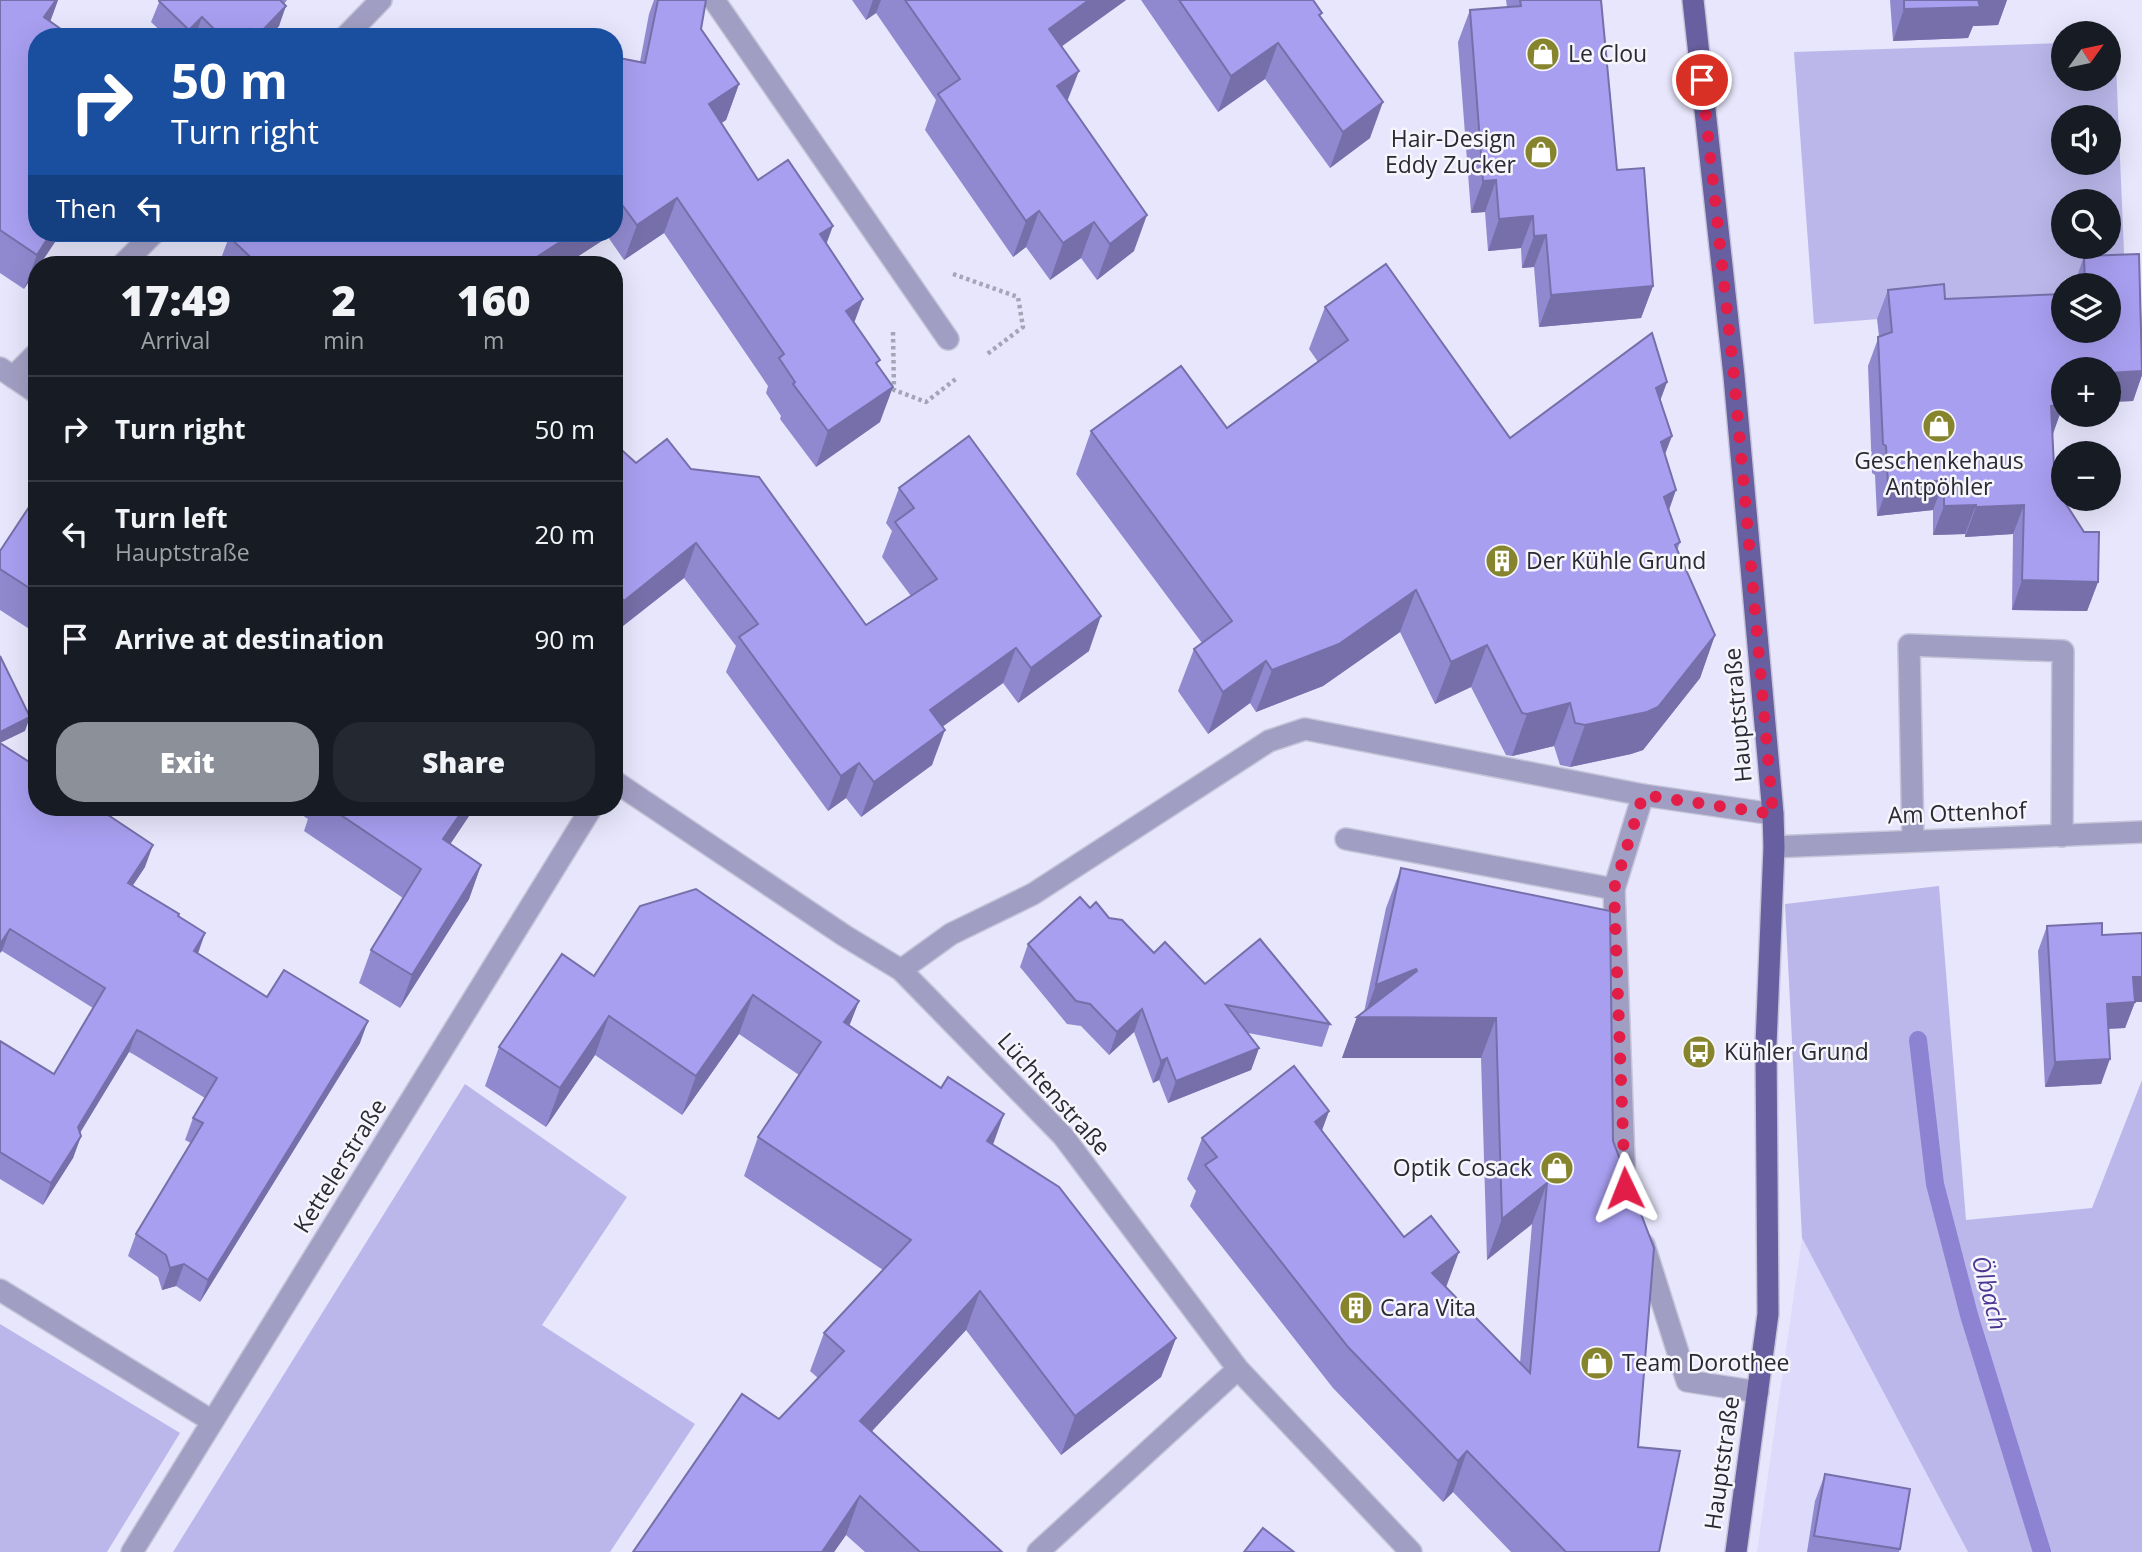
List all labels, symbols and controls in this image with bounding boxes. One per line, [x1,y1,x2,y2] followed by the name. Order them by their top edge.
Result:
[2051,21,2121,91] north arrow
[2051,21,2121,511] map controls
[1524,35,1562,73] shop icon: Le Clou
[1568,37,1647,69] place label: Le Clou
[171,47,288,113] text: 50 m
[1672,50,1732,110] pin
[56,56,147,147] icon: right
[1683,61,1721,99] icon: arrive
[2051,105,2121,175] button: sound
[171,110,319,153] text: Turn right
[1385,122,1517,180] place label: Hair-Design Eddy Zucker
[1522,133,1560,171] shop icon: Hair-Design Eddy Zucker
[131,189,169,227] icon: left
[2051,189,2121,259] button: search
[56,190,117,226] text: Then
[120,271,231,328] text: 17:49
[332,271,356,328] text: 2
[457,271,531,328] text: 160
[2051,273,2121,343] button: layers
[141,324,210,356] text: Arrival
[323,324,364,356] text: min
[483,324,504,356] text: m
[2051,357,2121,427] button: +
[1920,407,1958,445] shop icon: Geschenkehaus Antpöhler
[56,410,94,448] icon: right
[115,411,246,447] text: Turn right
[534,411,595,447] text: 50 m
[2051,441,2121,511] button: −
[1854,444,2024,502] place label: Geschenkehaus Antpöhler
[115,500,227,536] text: Turn left
[56,515,94,553] icon: left
[534,516,595,552] text: 20 m
[115,536,250,568] text: Hauptstraße
[1483,542,1521,580] building icon: Der Kühle Grund
[1526,544,1706,576] place label: Der Kühle Grund
[56,620,94,658] icon: arrive
[115,621,384,657] text: Arrive at destination
[534,621,595,657] text: 90 m
[1715,647,1759,784] street label: Hauptstraße
[56,722,319,802] button: Exit
[333,722,595,802] button: Share
[1887,794,2028,830] street label: Am Ottenhof
[991,1025,1119,1162] street label: Lüchtenstraße
[1680,1033,1718,1071] bus stop icon: Kühler Grund
[1724,1035,1869,1067] place label: Kühler Grund
[285,1092,393,1239] street label: Kettelerstraße
[1538,1149,1576,1187] shop icon: Optik Cosack
[1393,1151,1532,1183] place label: Optik Cosack
[1588,1151,1662,1225] position arrow
[1965,1252,2016,1333] water label: Ölbach
[1337,1289,1375,1327] building icon: Cara Vita
[1380,1291,1476,1323] place label: Cara Vita
[1578,1344,1616,1382] shop icon: Team Dorothee
[1622,1346,1790,1378] place label: Team Dorothee
[1696,1394,1746,1532] street label: Hauptstraße

